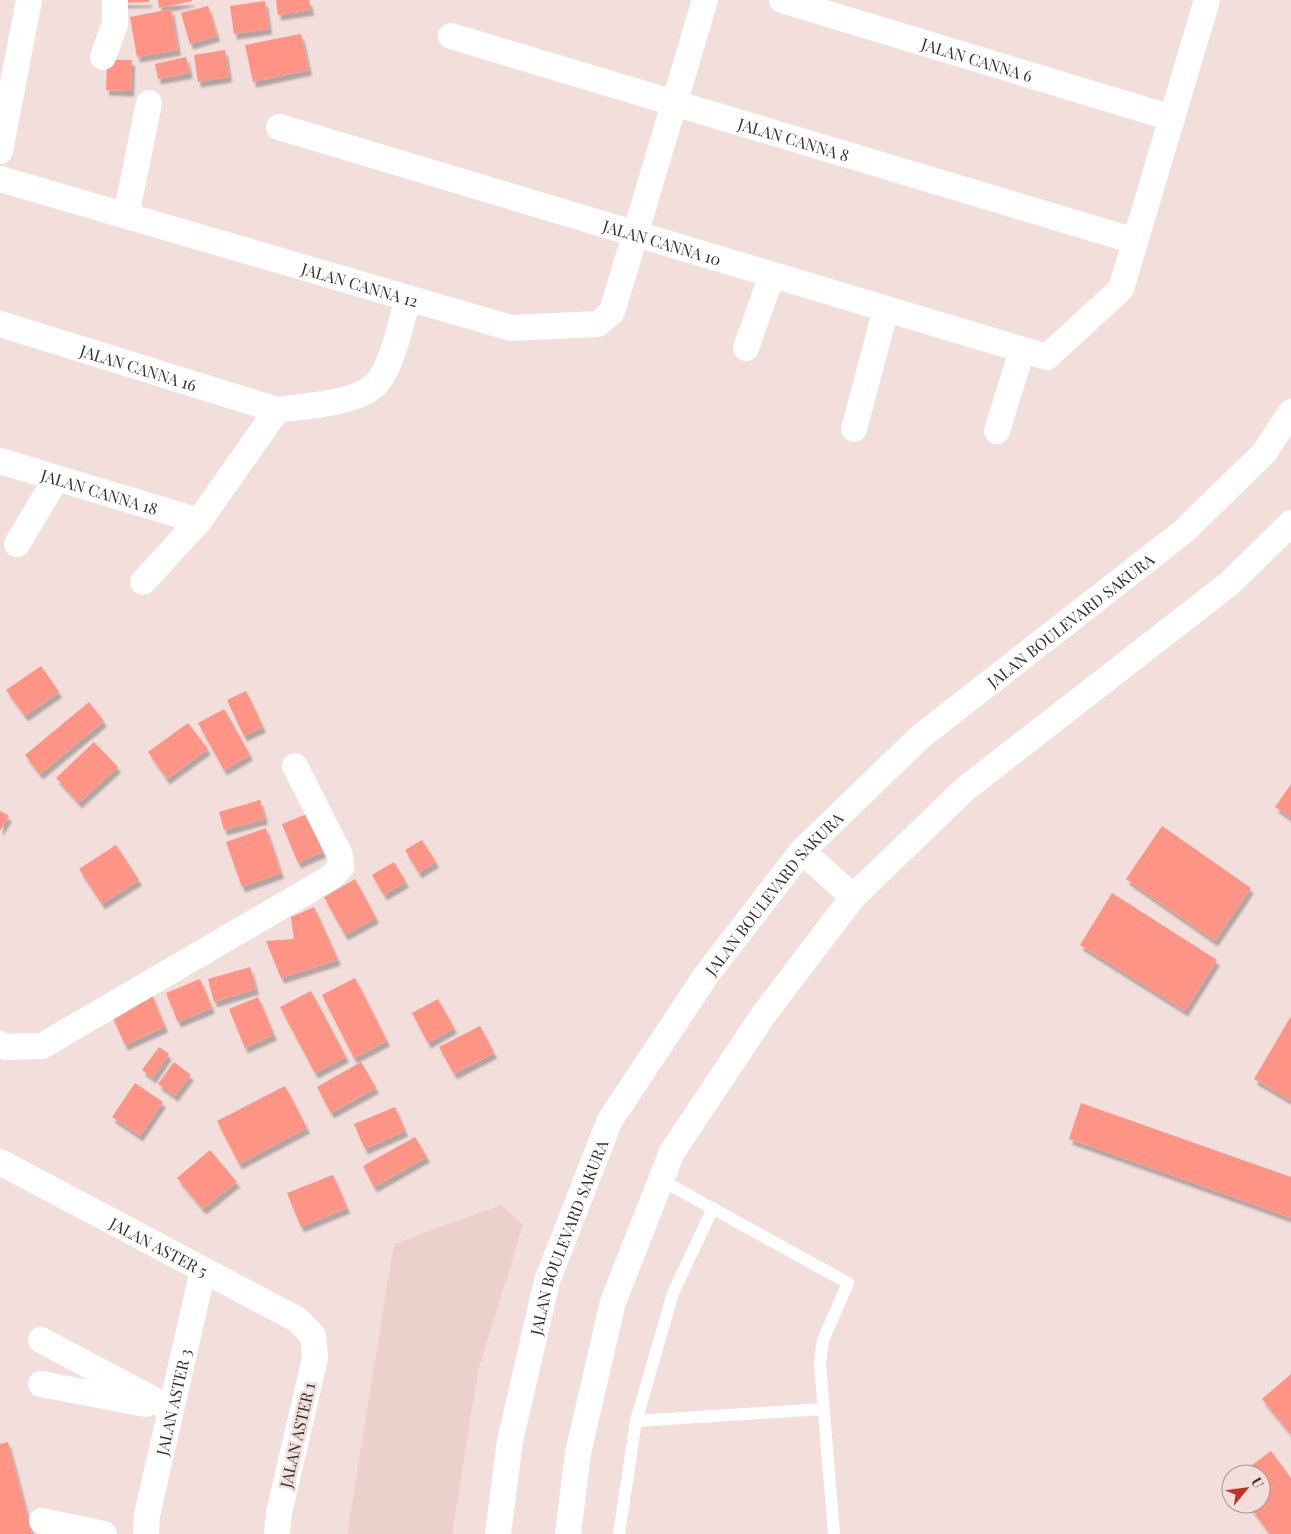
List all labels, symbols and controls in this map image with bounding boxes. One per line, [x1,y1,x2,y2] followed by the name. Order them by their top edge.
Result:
[918,32,1035,86] street label: JALAN CANNA 6
[735,112,852,165] street label: JALAN CANNA 8
[600,214,724,269] street label: JALAN CANNA 10
[298,257,421,311] street label: JALAN CANNA 12
[77,339,199,395] street label: JALAN CANNA 16
[38,463,160,519] street label: JALAN CANNA 18
[982,548,1158,692] street label: JALAN BOULEVARD SAKURA
[699,806,848,980] street label: JALAN BOULEVARD SAKURA
[524,1136,612,1338] street label: JALAN BOULEVARD SAKURA
[106,1211,212,1281] street label: JALAN ASTER 5
[150,1347,195,1458] street label: JALAN ASTER 3
[274,1380,319,1491] street label: JALAN ASTER 1
[1221,1464,1271,1514] north arrow
[1247,1474,1269,1492] text: U

